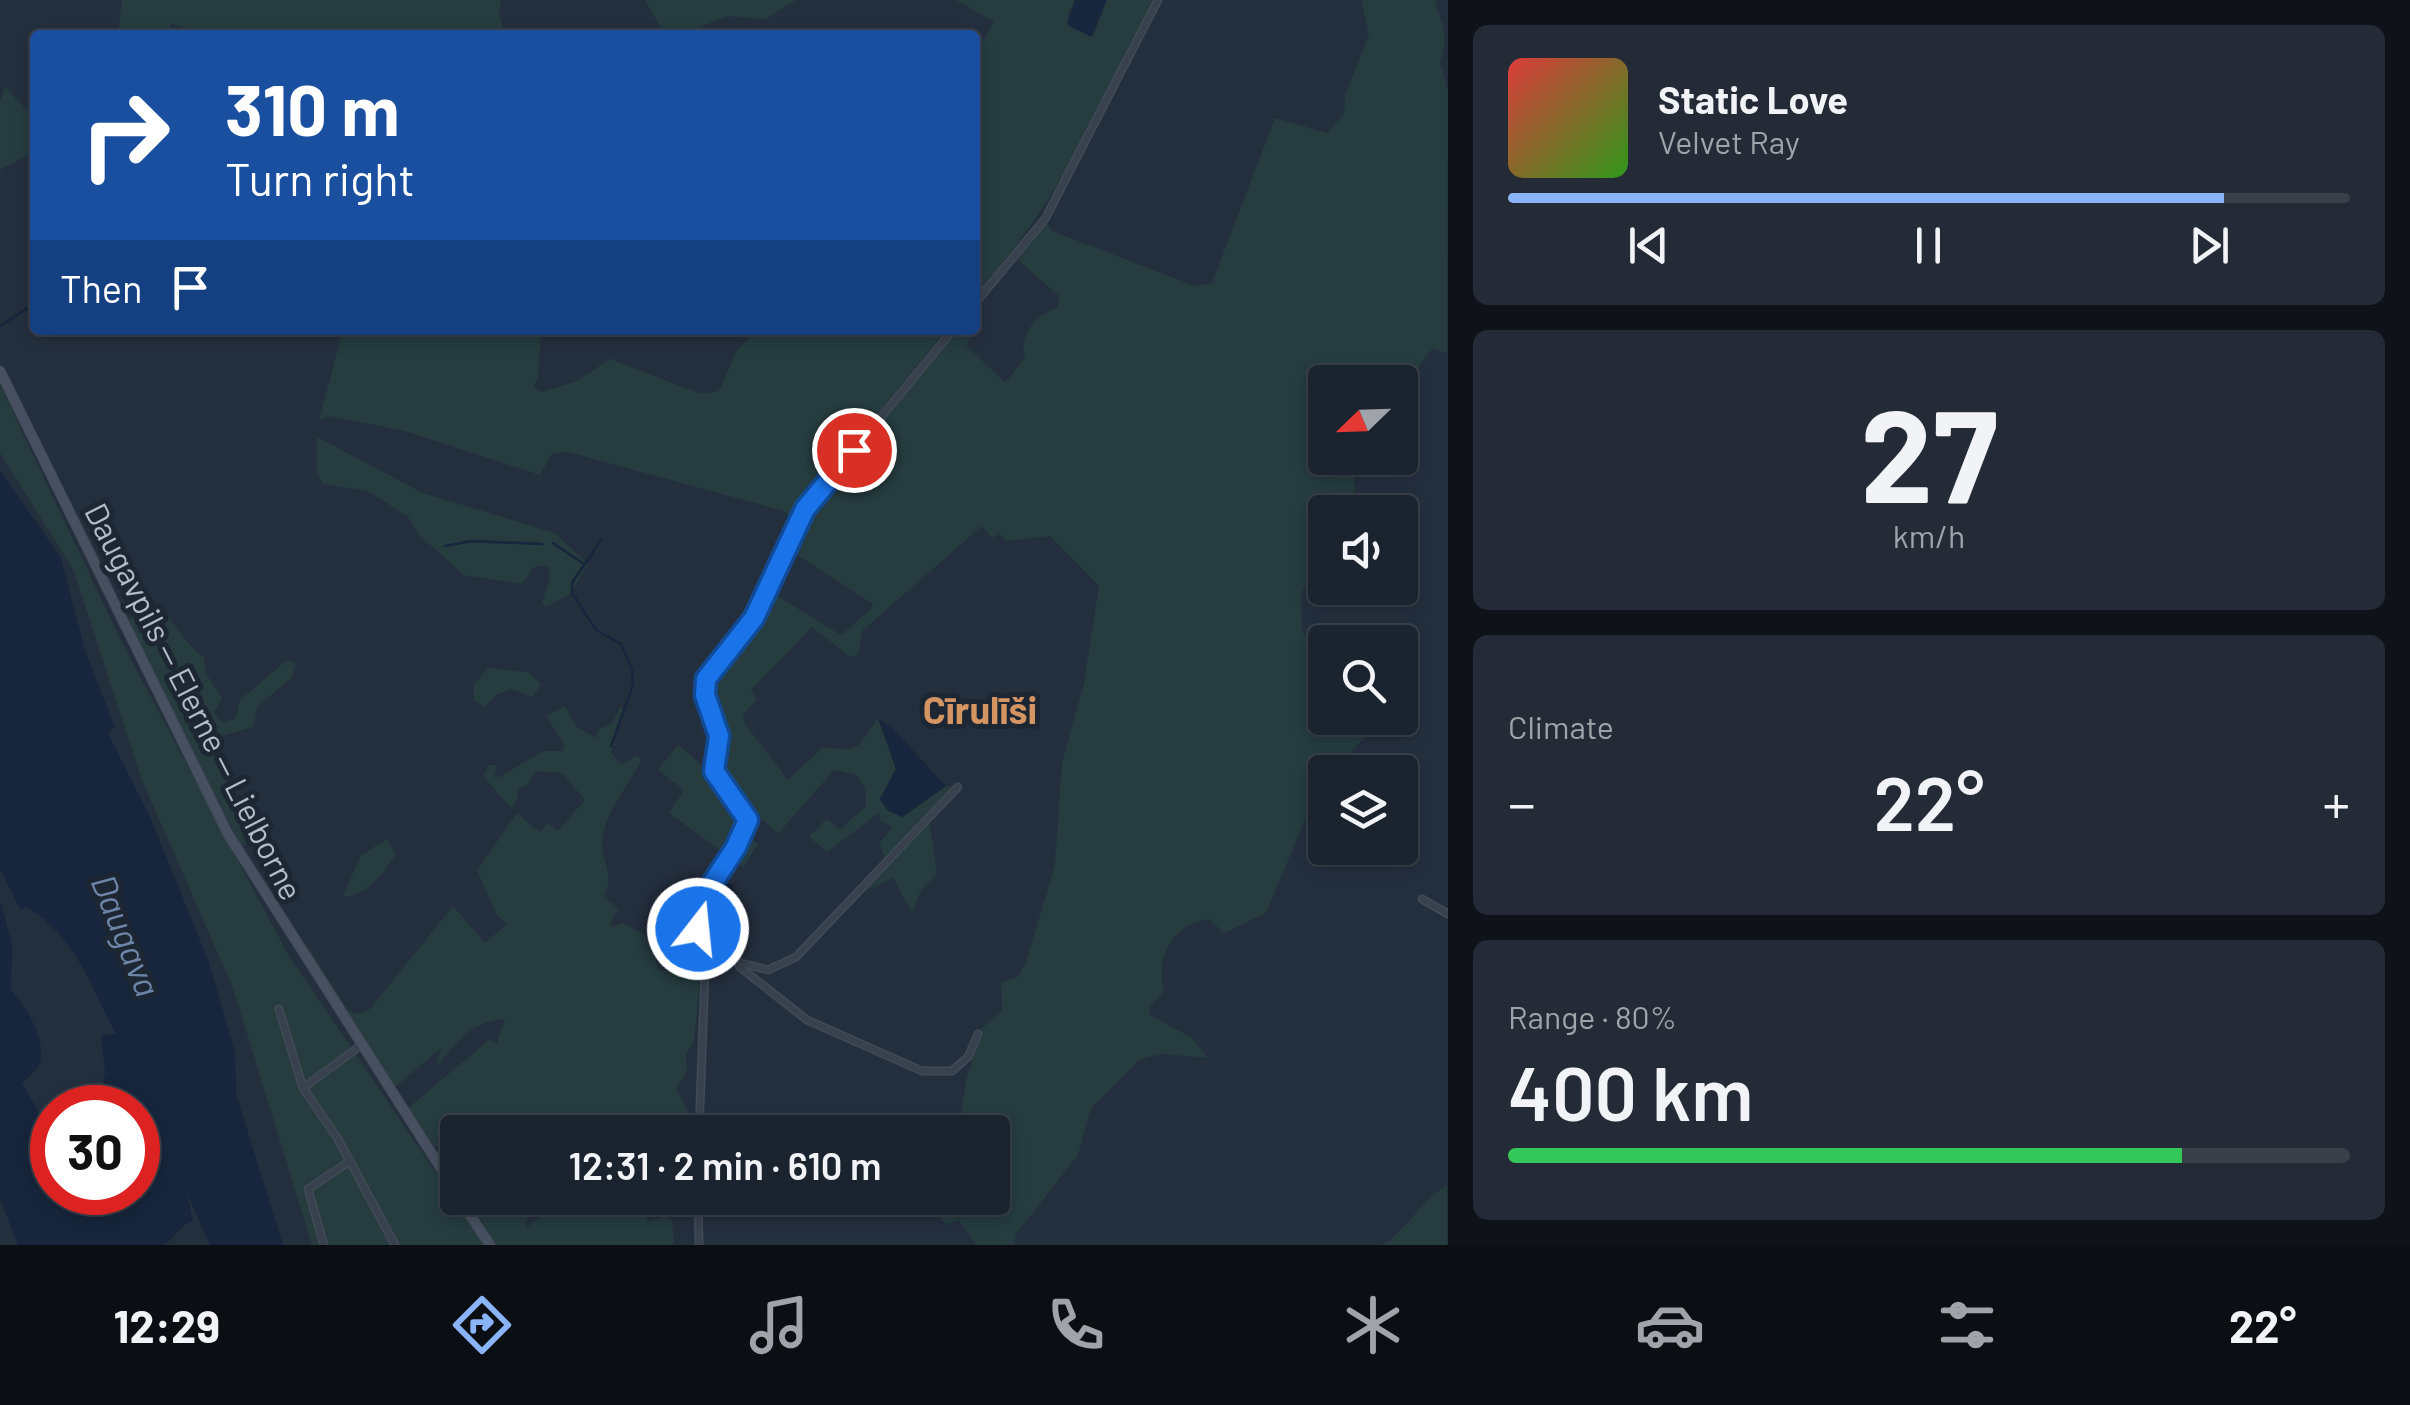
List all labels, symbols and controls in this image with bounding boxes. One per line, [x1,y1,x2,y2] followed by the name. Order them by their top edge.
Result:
[225,66,400,150] text: 310 m
[60,70,190,200] icon: right
[1658,76,1848,122] text: Static Love
[1658,122,1800,160] text: Velvet Ray
[225,151,415,205] text: Turn right
[1621,218,1676,273] icon: previous
[1901,218,1956,273] icon: pause
[2182,218,2237,273] icon: next
[163,260,218,315] icon: arrive
[60,265,143,311] text: Then
[1308,365,1418,475] north arrow
[1308,365,1418,865] map controls
[1860,373,1998,529] text: 27
[812,408,897,493] pin
[827,423,882,478] icon: arrive
[1308,495,1418,605] button: sound
[78,496,312,906] street label: Daugavpils — Elerne — Lielborne
[1893,516,1965,554] text: km/h
[1308,625,1418,735] button: search
[923,686,1037,732] district label: Cīrulīši
[1508,707,1614,745] text: Climate
[1308,755,1418,865] button: layers
[1873,756,1985,846] text: 22°
[1508,769,1536,835] text: −
[2322,769,2350,835] text: +
[84,868,170,1002] water label: Daugava
[646,877,750,981] position arrow
[1508,997,1677,1035] text: Range · 80%
[1508,1046,1753,1136] text: 400 km
[30,1085,160,1215] speed limit sign: 30
[568,1142,882,1188] text: 12:31 · 2 min · 610 m
[447,1290,517,1360] icon: directions
[744,1290,814,1360] icon: music
[1041,1290,1111,1360] icon: phone
[1338,1290,1408,1360] icon: climate
[1635,1290,1705,1360] icon: car
[1932,1290,2002,1360] icon: filters
[114,1298,220,1352] text: 12:29
[2229,1298,2296,1352] text: 22°

